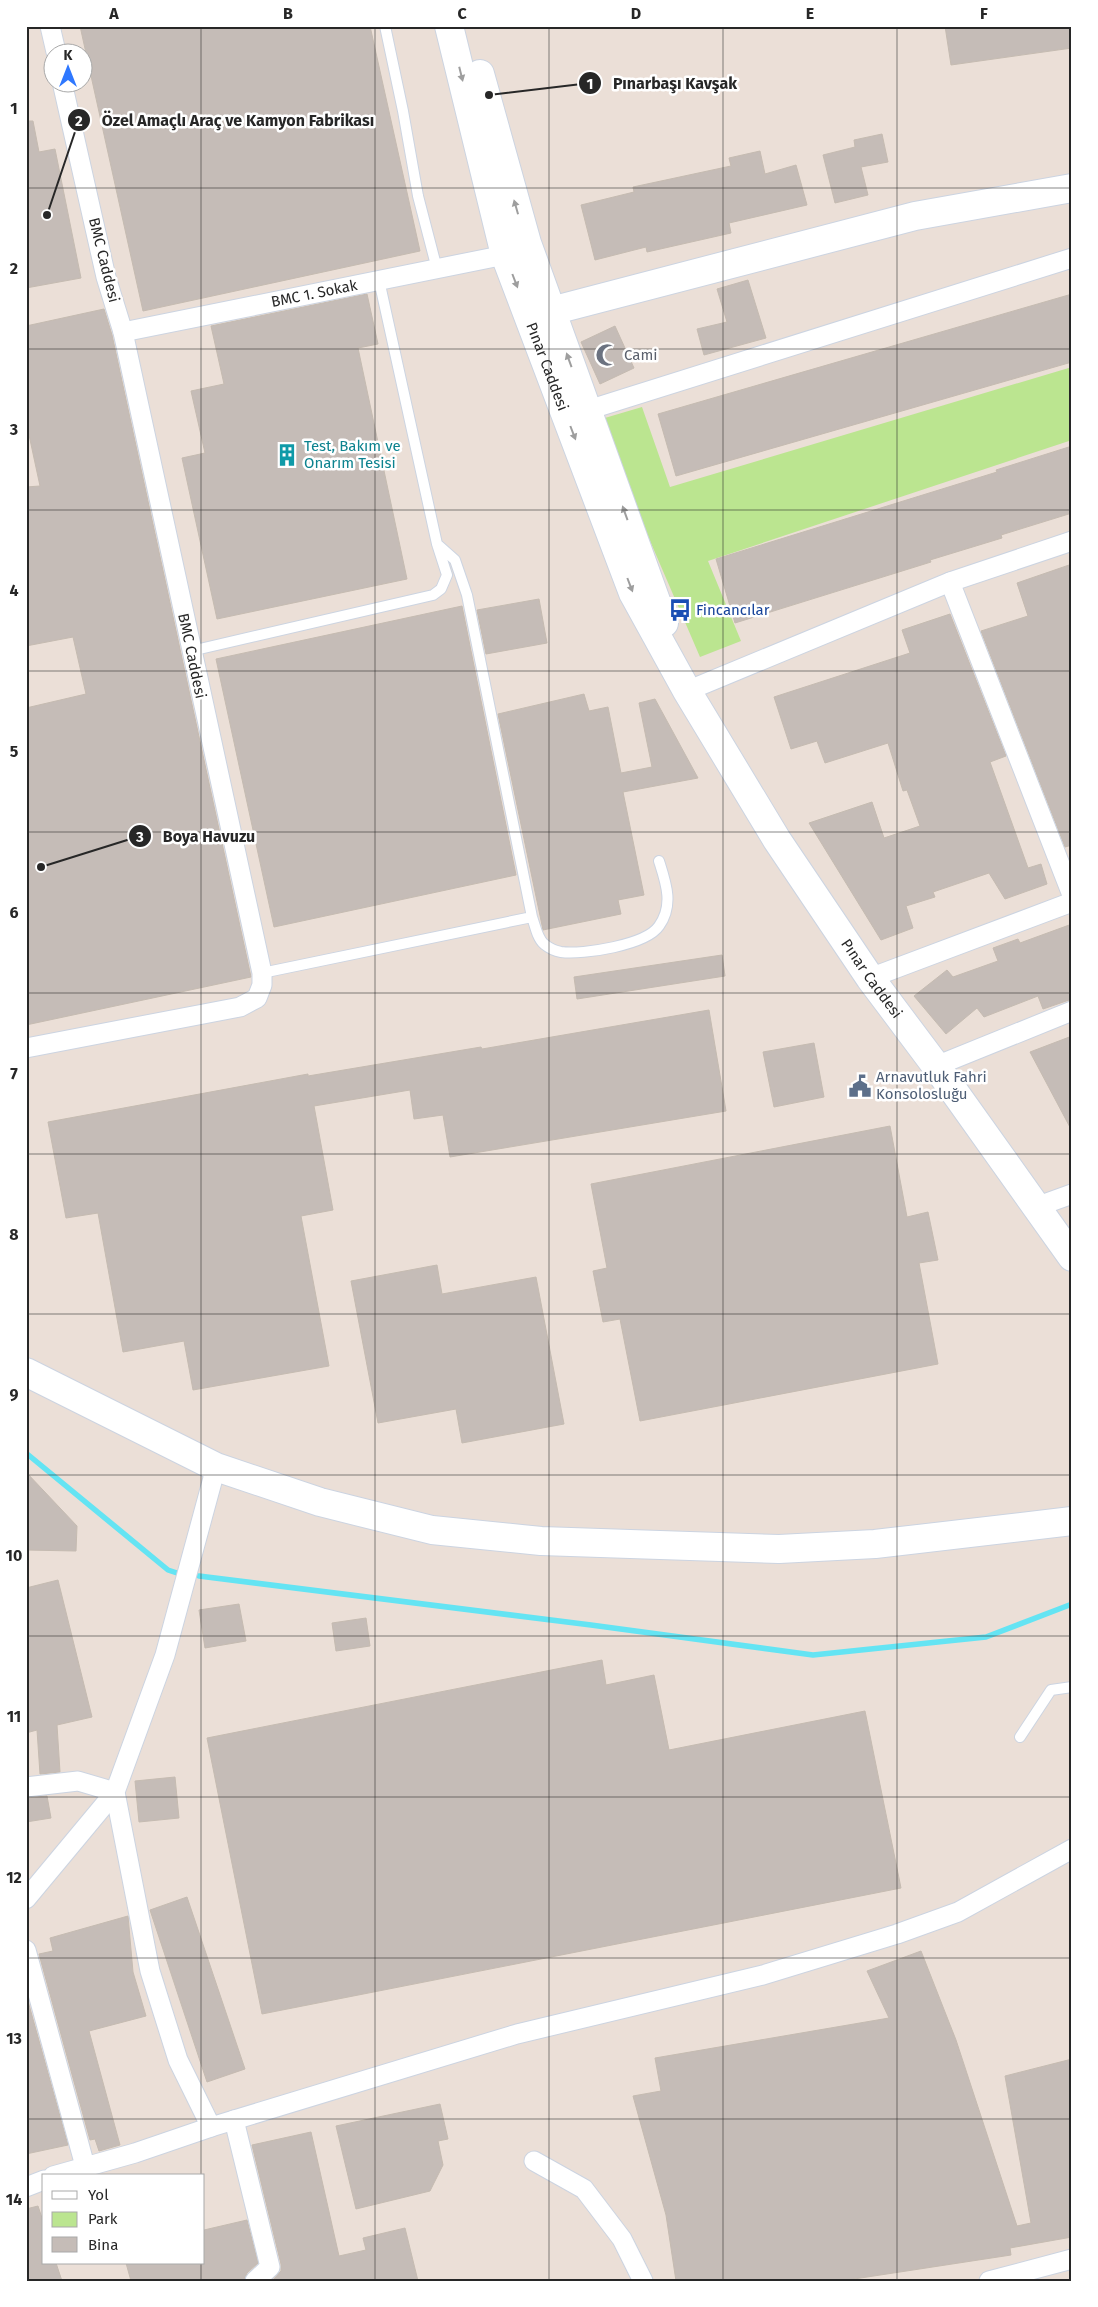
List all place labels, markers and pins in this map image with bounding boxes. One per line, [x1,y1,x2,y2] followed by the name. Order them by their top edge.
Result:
[578,68,747,99] callout: Pınarbaşı Kavşak
[67,105,384,136] callout: Özel Amaçlı Araç ve Kamyon Fabrikası
[594,342,620,368] mosque icon: Cami
[624,346,658,364] place label: Cami
[304,437,401,472] place label: Test, Bakım ve Onarım Tesisi
[274,442,300,468] building icon: Test, Bakım ve Onarım Tesisi
[667,597,693,623] bus stop icon: Fincancılar
[696,601,770,619] place label: Fincancılar
[127,821,265,852] callout: Boya Havuzu
[876,1068,987,1103] place label: Arnavutluk Fahri Konsolosluğu
[847,1073,873,1099] public building icon: Arnavutluk Fahri Konsolosluğu

